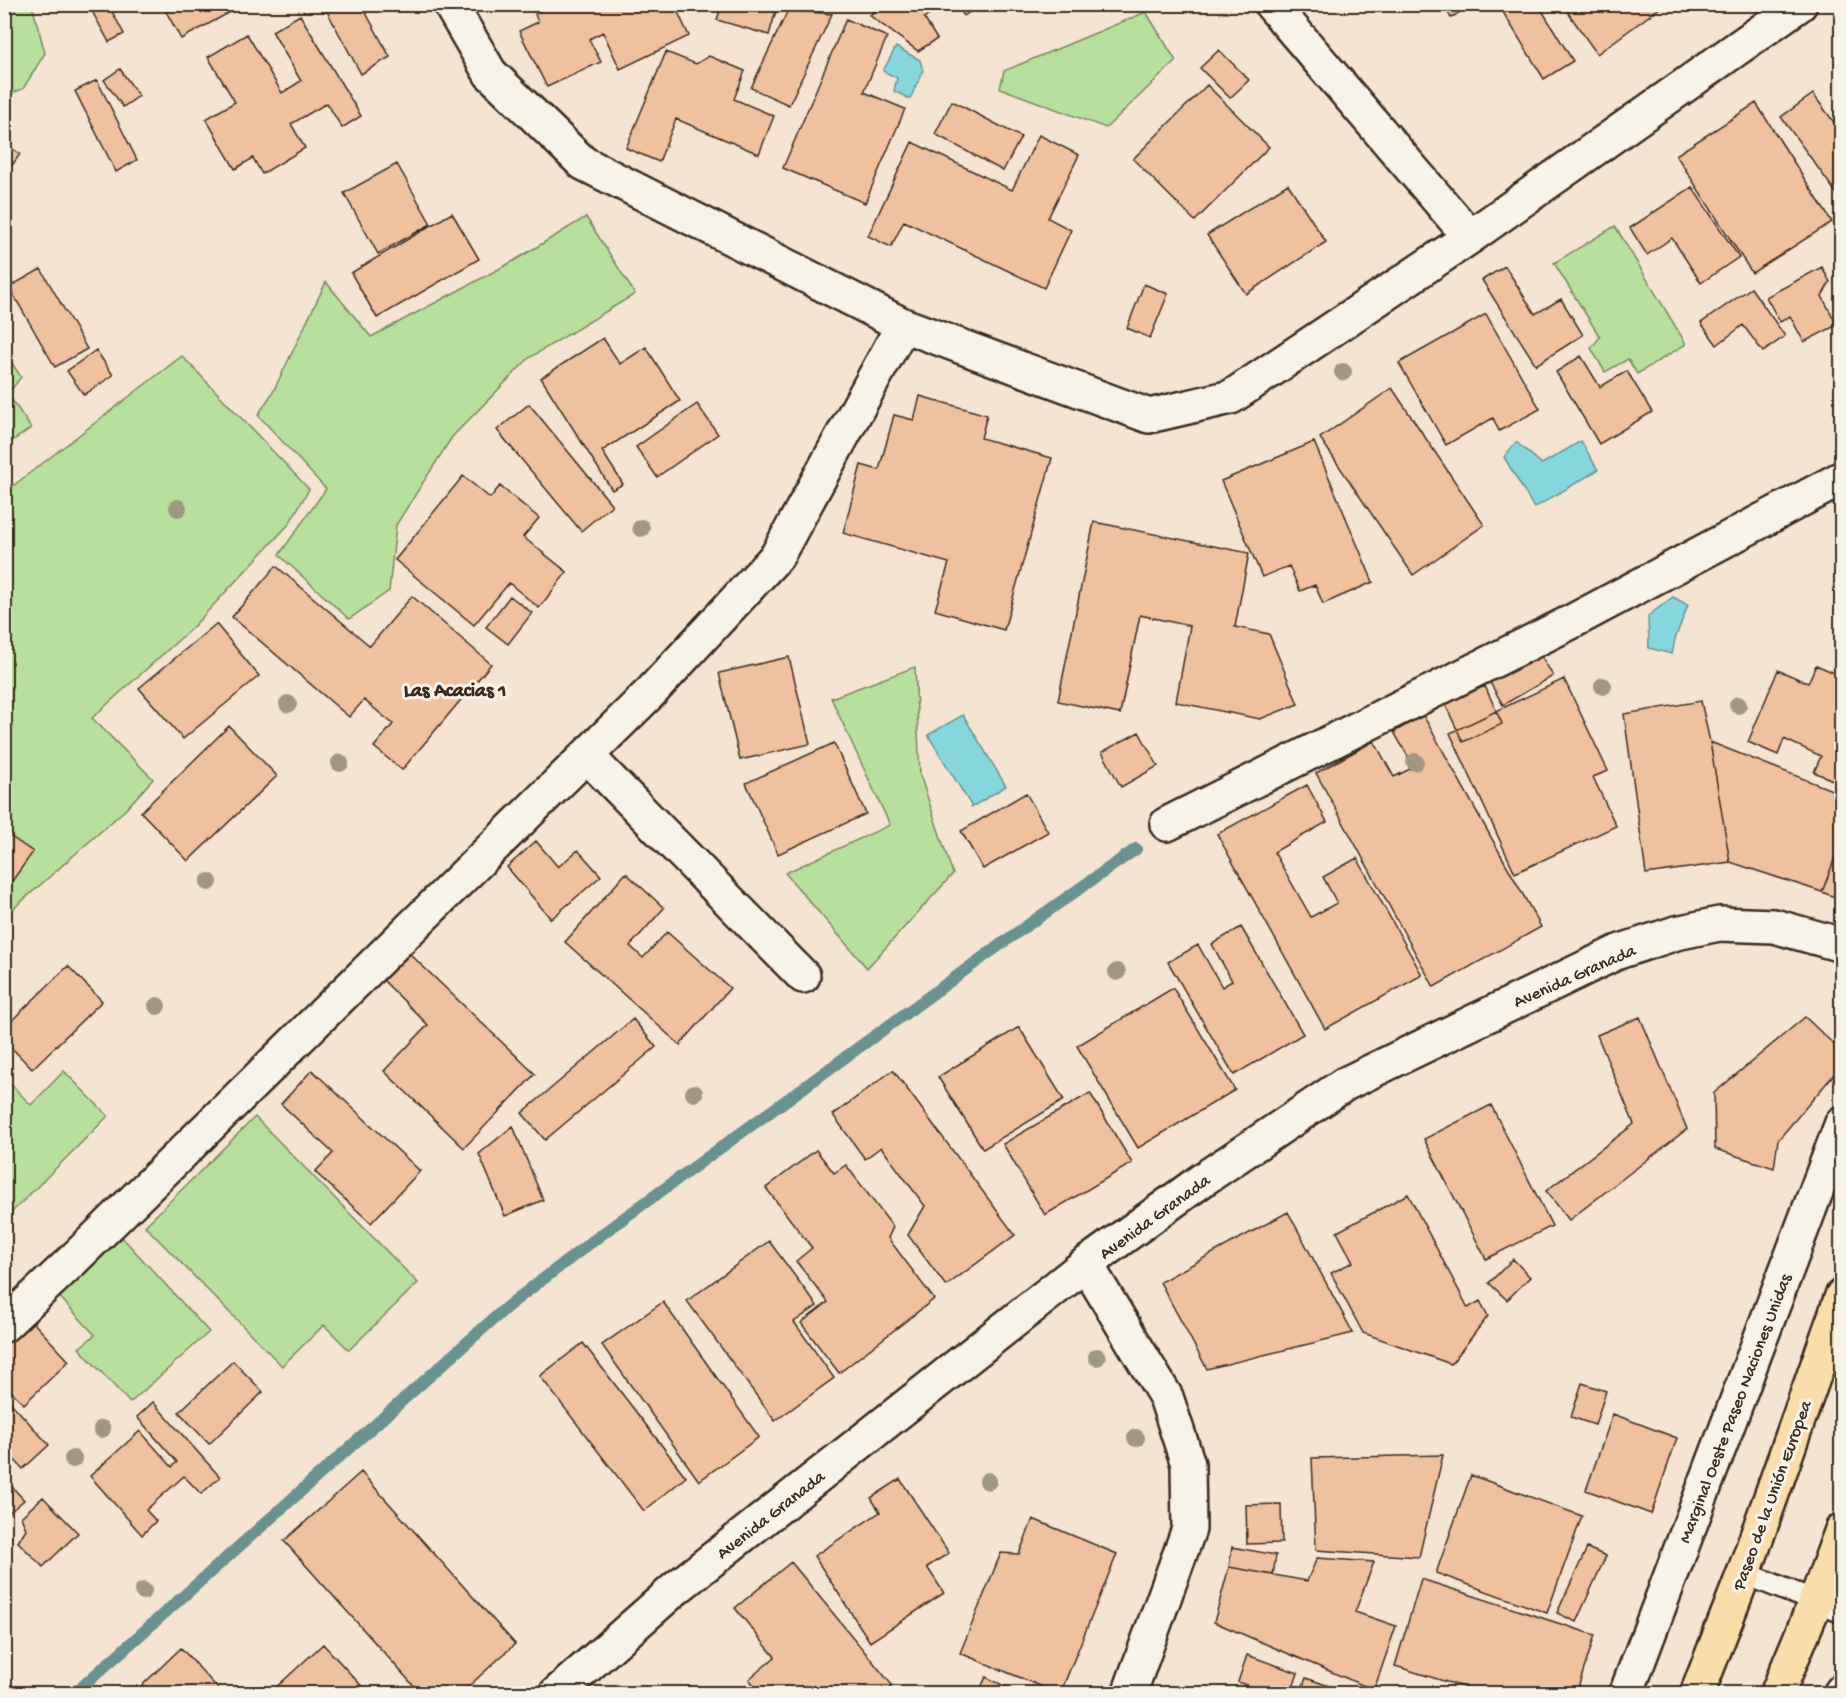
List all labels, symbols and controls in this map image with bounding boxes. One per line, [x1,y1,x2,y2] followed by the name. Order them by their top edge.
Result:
[404,681,506,704] district label: Las Acacias 1
[1510,940,1640,1014] street label: Avenida Granada
[1096,1170,1216,1265] street label: Avenida Granada
[1675,1270,1798,1546] street label: Marginal Oeste Paseo Naciones Unidas
[1729,1397,1818,1594] street label: Paseo de la Unión Europea
[713,1466,831,1565] street label: Avenida Granada

